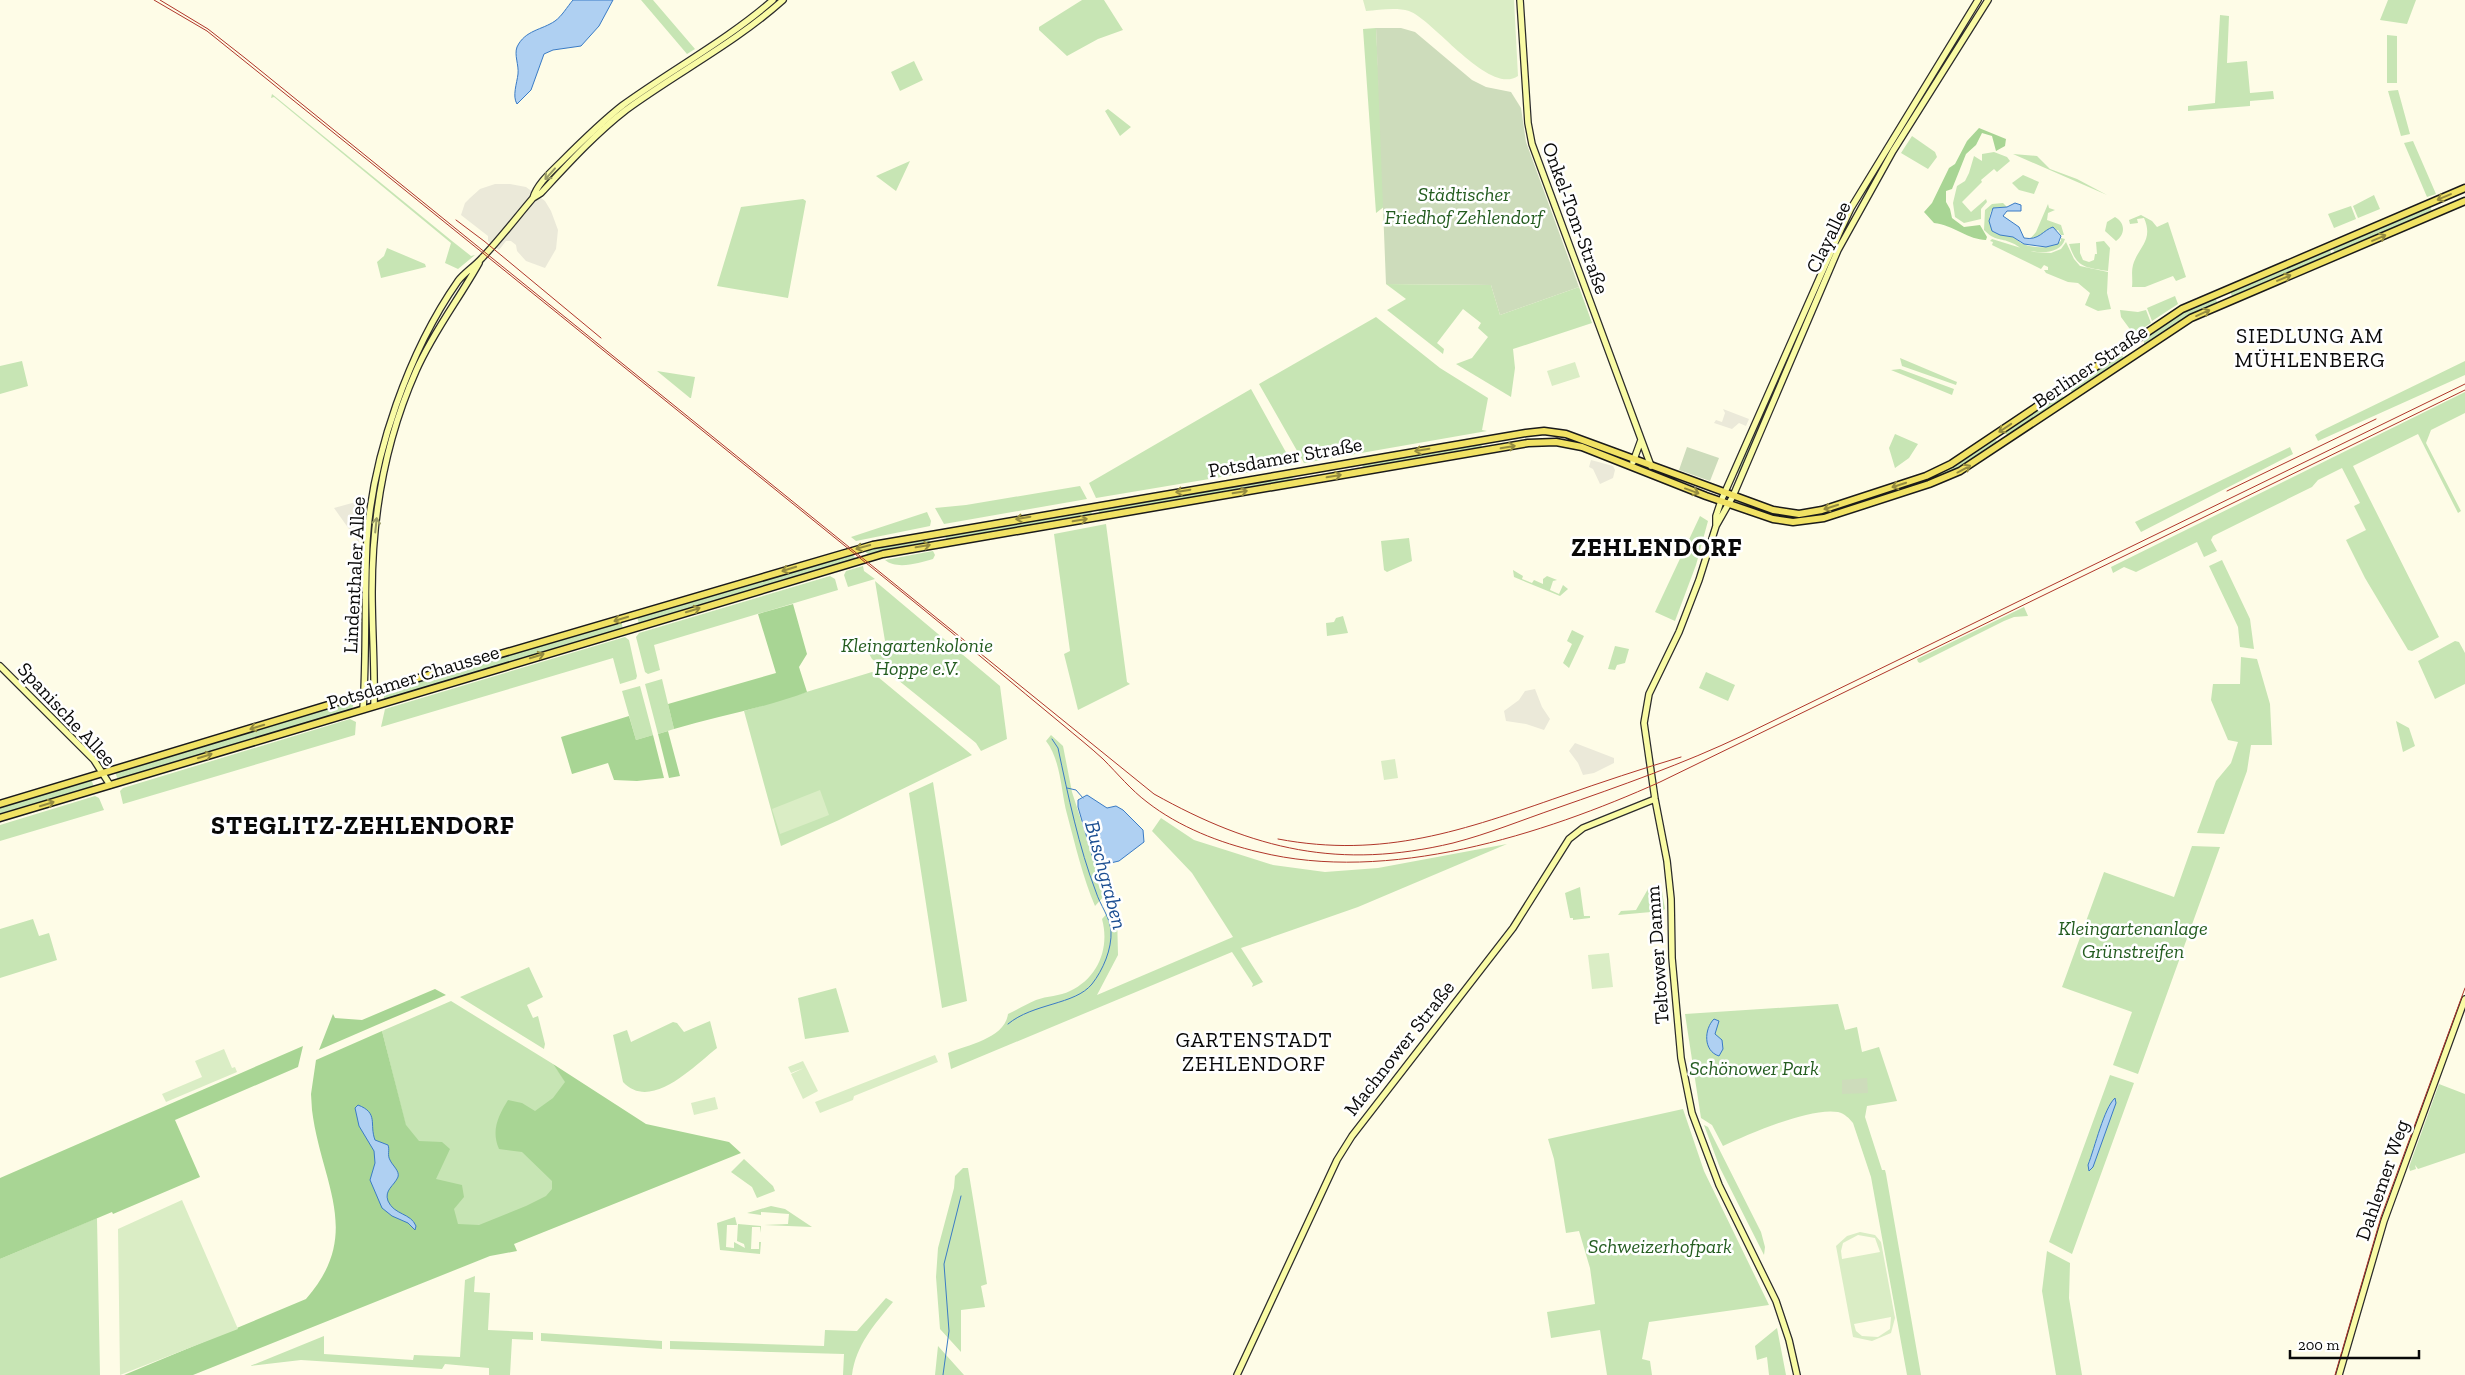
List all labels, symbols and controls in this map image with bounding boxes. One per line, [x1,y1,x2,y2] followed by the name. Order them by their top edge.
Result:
[1537,139,1615,297] street label: Onkel-Tom-Straße
[544,167,556,180] one-way arrow
[1385,182,1546,229] park label: Städtischer Friedhof Zehlendorf
[2437,193,2452,202] one-way arrow
[1800,197,1856,277] street label: Clayallee
[2371,232,2386,242] one-way arrow
[2276,273,2291,283] one-way arrow
[2195,307,2210,317] one-way arrow
[2028,319,2152,413] street label: Berliner Straße
[2234,323,2386,372] district label: SIEDLUNG AM MÜHLENBERG
[1999,423,2013,433] one-way arrow
[1206,432,1364,482] street label: Potsdamer Straße
[1500,441,1516,451] one-way arrow
[1415,446,1431,456] one-way arrow
[1956,463,1971,473] one-way arrow
[1326,471,1342,481] one-way arrow
[1891,481,1907,490] one-way arrow
[1175,486,1191,496] one-way arrow
[1231,487,1247,497] one-way arrow
[1684,487,1699,496] one-way arrow
[338,496,370,654] street label: Lindenthaler Allee
[1823,503,1839,512] one-way arrow
[1015,513,1031,523] one-way arrow
[1071,514,1087,524] one-way arrow
[371,517,381,533] one-way arrow
[1571,532,1743,562] district label: ZEHLENDORF
[914,541,930,551] one-way arrow
[856,543,872,552] one-way arrow
[781,564,797,574] one-way arrow
[685,604,701,614] one-way arrow
[613,614,629,624] one-way arrow
[841,633,993,680] park label: Kleingartenkolonie Hoppe e.V.
[324,639,502,715] street label: Potsdamer Chaussee
[529,651,545,661] one-way arrow
[13,657,121,771] street label: Spanische Allee
[249,723,265,733] one-way arrow
[196,750,212,760] one-way arrow
[38,798,54,808] one-way arrow
[211,810,515,840] district label: STEGLITZ-ZEHLENDORF
[1080,818,1133,932] water label: Buschgraben
[1640,884,1674,1025] street label: Teltower Damm
[2058,916,2208,963] park label: Kleingartenanlage Grünstreifen
[1339,976,1459,1120] street label: Machnower Straße
[1175,1027,1333,1076] district label: GARTENSTADT ZEHLENDORF
[1689,1056,1819,1080] park label: Schönower Park
[2350,1116,2414,1244] street label: Dahlemer Weg
[1588,1234,1732,1258] park label: Schweizerhofpark
[2290,1328,2419,1360] scale bar
[2298,1336,2339,1354] text: 200 m

